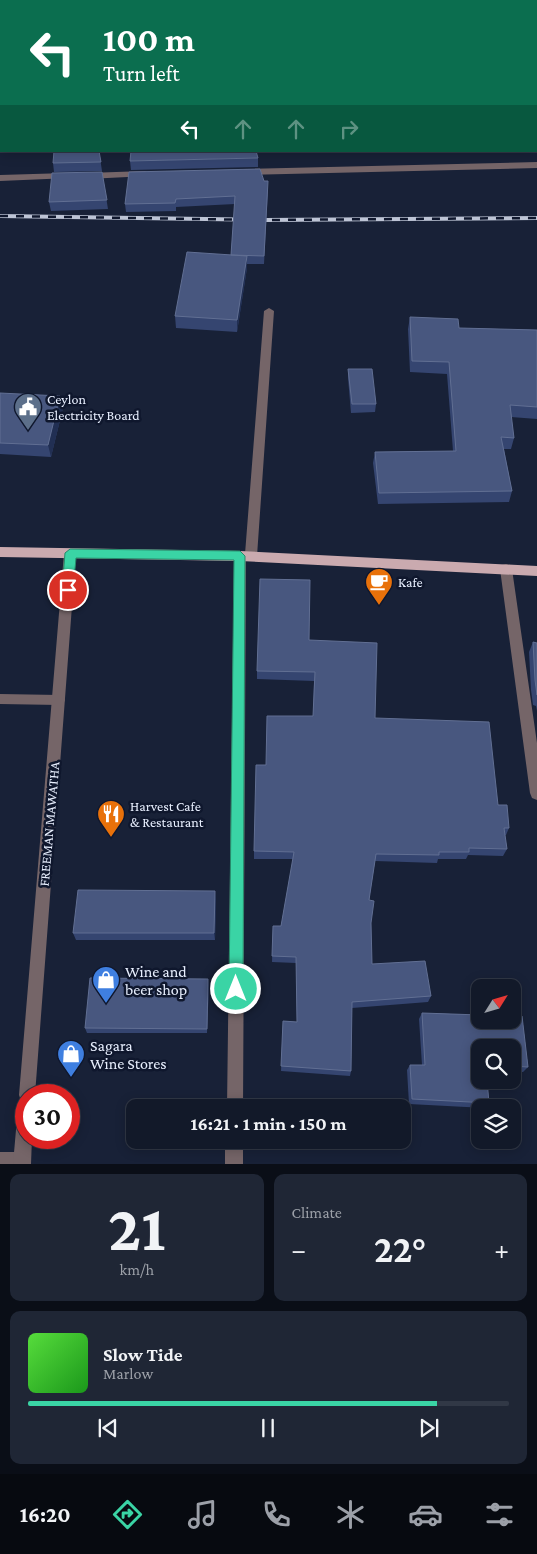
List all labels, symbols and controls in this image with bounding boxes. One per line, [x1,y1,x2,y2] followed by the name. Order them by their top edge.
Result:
[20,20,85,85] icon: left
[103,20,195,59] text: 100 m
[103,61,180,86] text: Turn left
[176,115,204,143] icon: left
[229,115,257,143] icon: ahead
[282,115,310,143] icon: ahead
[335,115,363,143] icon: right
[47,391,140,423] place label: Ceylon Electricity Board
[13,392,43,431] public building icon: Ceylon Electricity Board
[364,567,394,606] cafe icon: Kafe
[47,569,89,611] pin
[398,574,423,590] place label: Kafe
[54,576,82,604] icon: arrive
[36,761,62,887] street label: FREEMAN MAWATHA
[130,798,204,830] place label: Harvest Cafe & Restaurant
[96,799,126,838] restaurant icon: Harvest Cafe & Restaurant
[209,962,261,1014] position arrow
[125,963,187,999] place label: Wine and beer shop
[91,965,121,1004] shop icon: Wine and beer shop
[471,979,521,1029] north arrow
[471,979,521,1149] map controls
[90,1037,167,1072] place label: Sagara Wine Stores
[56,1039,86,1078] shop icon: Sagara Wine Stores
[471,1039,521,1089] button: search
[15,1084,80,1149] speed limit sign: 30
[471,1099,521,1149] button: layers
[190,1113,347,1134] text: 16:21 · 1 min · 150 m
[108,1192,165,1264] text: 21
[292,1204,342,1221] text: Climate
[374,1228,426,1270] text: 22°
[292,1234,306,1265] text: −
[494,1234,509,1265] text: +
[120,1261,154,1278] text: km/h
[103,1344,183,1365] text: Slow Tide
[103,1365,153,1382] text: Marlow
[94,1414,122,1442] icon: previous
[254,1414,282,1442] icon: pause
[415,1414,443,1442] icon: next
[110,1497,145,1532] icon: directions
[185,1497,220,1532] icon: music
[259,1497,294,1532] icon: phone
[333,1497,368,1532] icon: climate
[408,1497,443,1532] icon: car
[482,1497,517,1532] icon: filters
[20,1502,71,1527] text: 16:20

